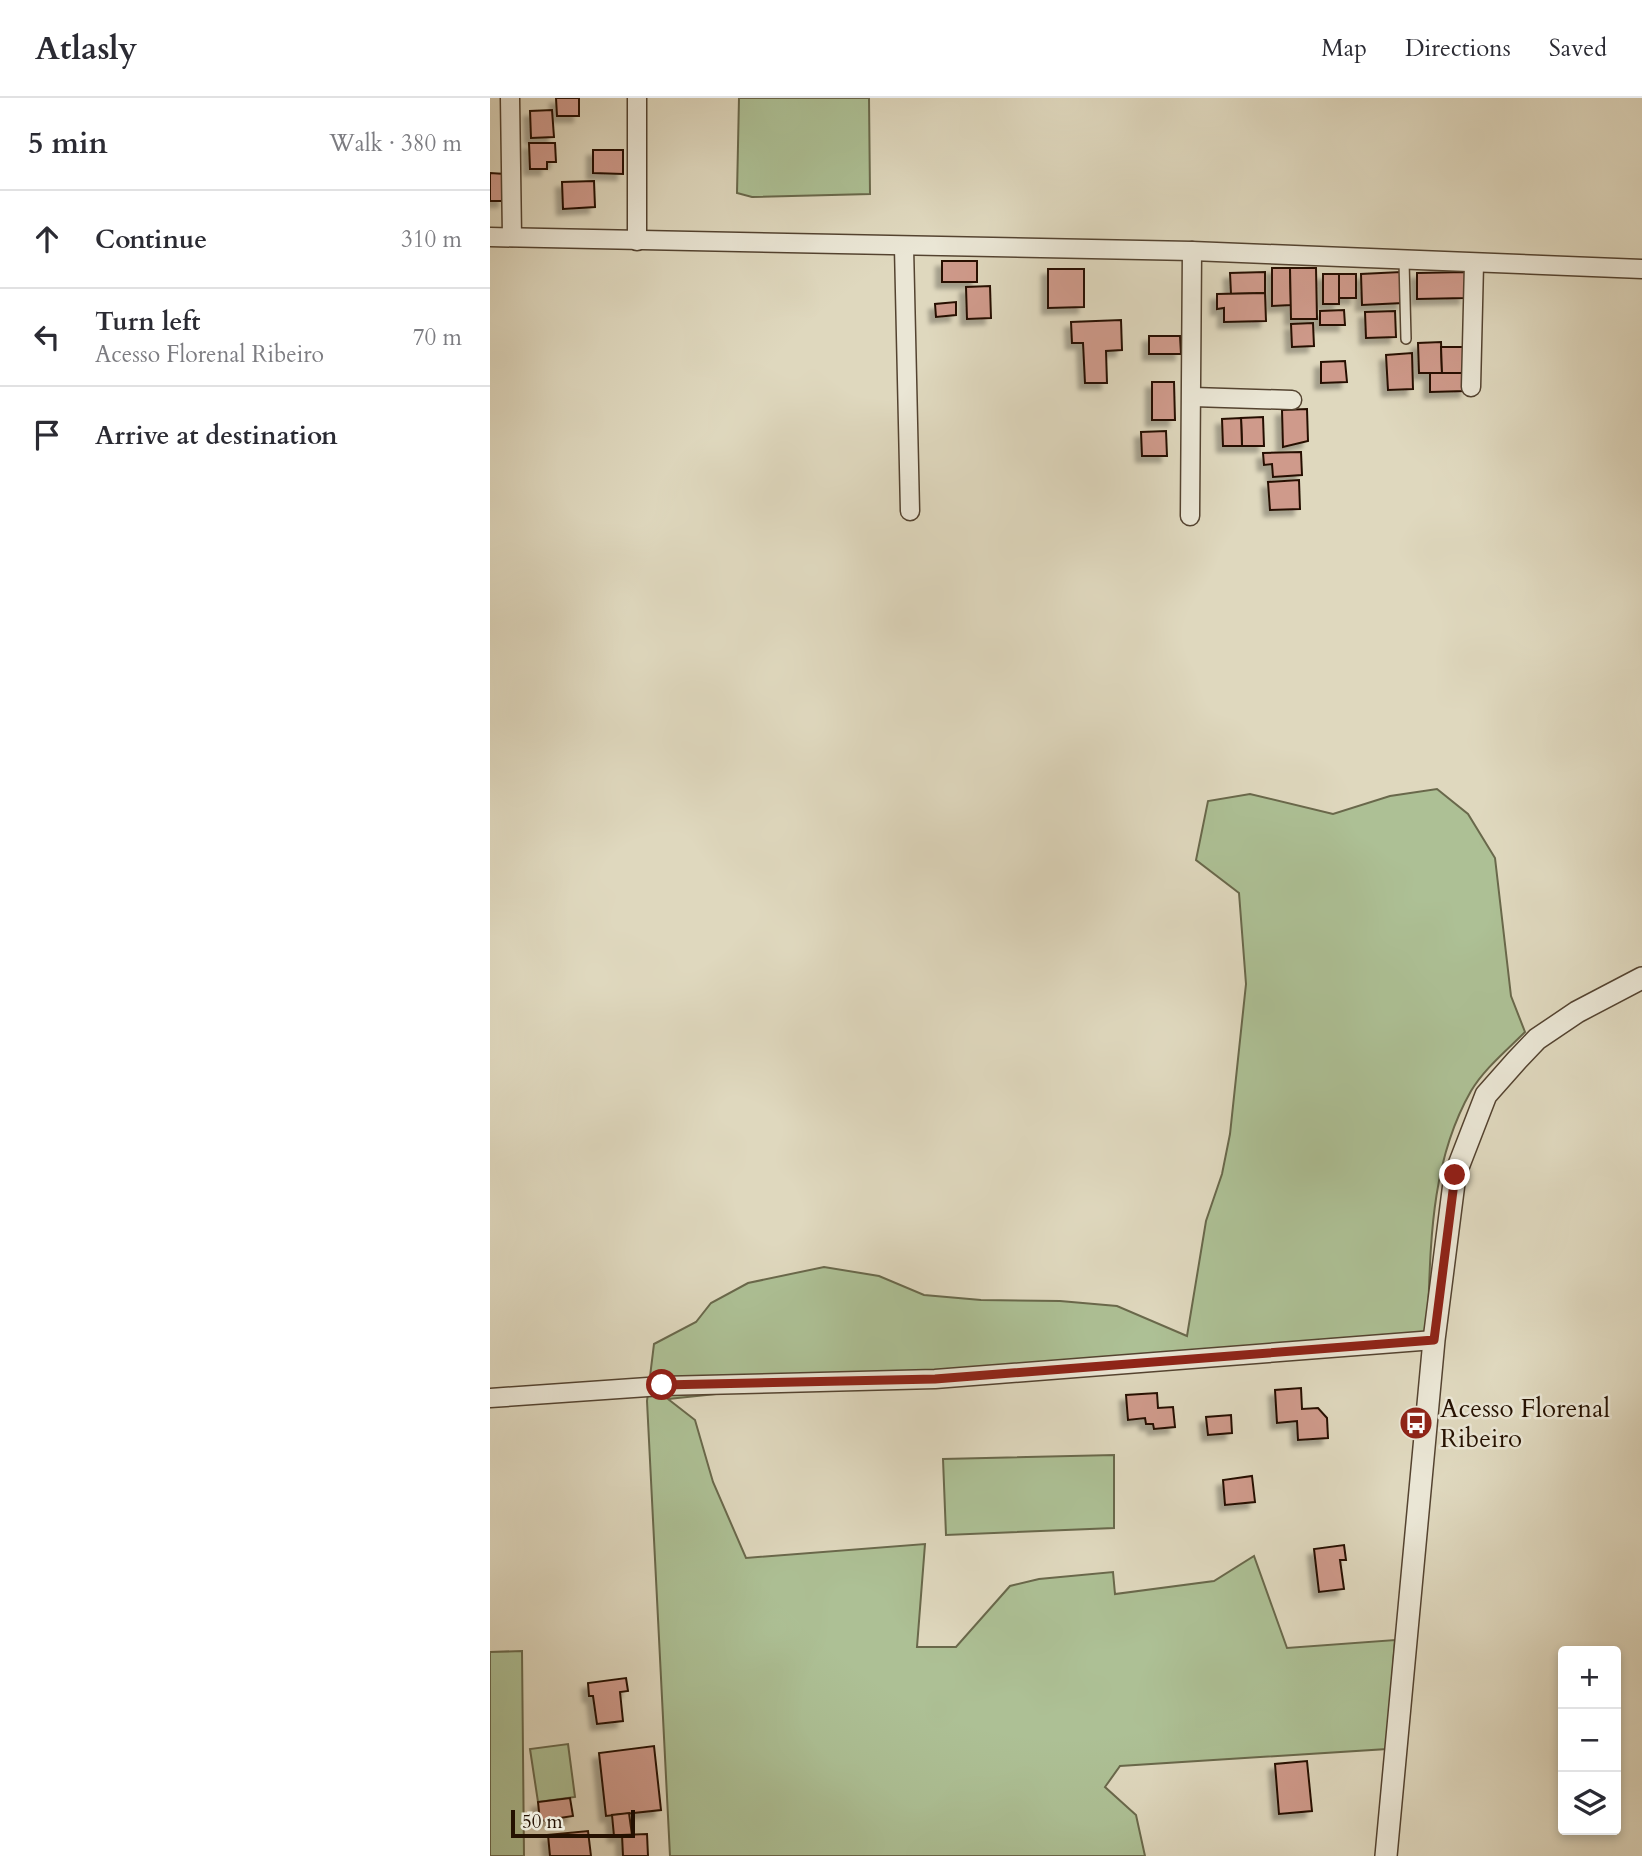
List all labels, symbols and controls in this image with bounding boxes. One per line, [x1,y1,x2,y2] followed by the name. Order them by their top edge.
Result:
[35,26,137,71] text: Atlasly
[1321,32,1367,65] text: Map
[1405,32,1511,65] text: Directions
[1549,32,1607,65] text: Saved
[28,123,108,164] text: 5 min
[329,128,462,159] text: Walk · 380 m
[28,220,66,258] icon: ahead
[95,222,207,257] text: Continue
[401,224,462,255] text: 310 m
[95,304,200,339] text: Turn left
[28,318,66,356] icon: left
[413,322,462,353] text: 70 m
[95,339,324,370] text: Acesso Florenal Ribeiro
[28,416,66,454] icon: arrive
[95,418,338,453] text: Arrive at destination
[1439,1159,1470,1190] route end
[646,1369,677,1400] route start
[1440,1391,1610,1456] place label: Acesso Florenal Ribeiro
[1397,1404,1435,1442] bus stop icon: Acesso Florenal Ribeiro
[1558,1646,1621,1835] map controls
[1558,1646,1621,1709] button: +
[1558,1709,1621,1772] button: −
[1558,1772,1621,1835] button: layers
[511,1807,635,1839] scale bar
[522,1809,563,1835] text: 50 m

